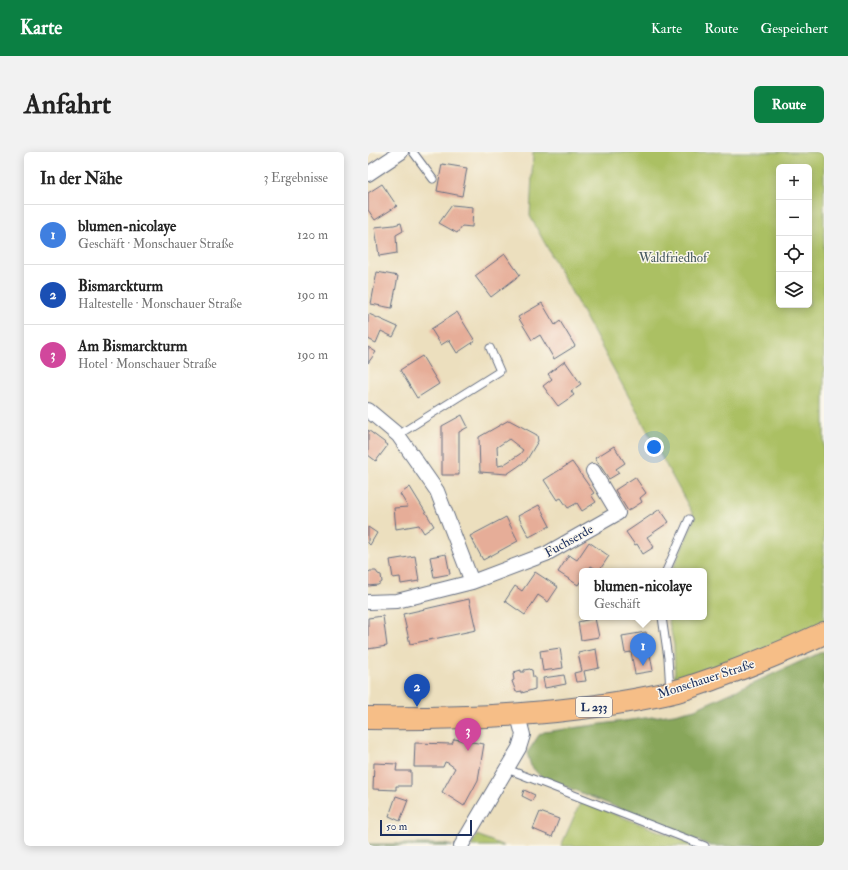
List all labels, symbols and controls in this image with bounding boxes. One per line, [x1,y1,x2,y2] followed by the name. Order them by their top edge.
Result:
[20,16,62,40] text: Karte
[651,20,682,37] text: Karte
[704,20,738,37] text: Route
[760,20,828,37] text: Gespeichert
[754,86,824,123] button: Route
[24,87,111,122] text: Anfahrt
[776,164,812,308] map controls
[776,164,812,200] button: +
[40,168,122,189] text: In der Nähe
[263,170,328,186] text: 3 Ergebnisse
[776,200,812,236] button: −
[78,217,176,236] text: blumen-nicolaye
[51,227,55,243] text: 1
[297,227,328,243] text: 120 m
[78,236,234,252] text: Geschäft · Monschauer Straße
[776,236,812,272] button: locate
[638,250,709,266] park label: Waldfriedhof
[776,272,812,308] button: layers
[78,277,163,296] text: Bismarckturm
[50,287,56,303] text: 2
[297,287,328,303] text: 190 m
[78,296,242,312] text: Haltestelle · Monschauer Straße
[78,337,187,356] text: Am Bismarckturm
[51,347,56,363] text: 3
[297,347,328,363] text: 190 m
[78,356,217,372] text: Hotel · Monschauer Straße
[644,437,664,457] your location
[542,521,597,561] street label: Fuchserde
[579,568,707,620] popup
[594,577,692,596] text: blumen-nicolaye
[594,596,641,612] text: Geschäft
[630,633,656,666] pin: 1
[656,656,757,702] street label: Monschauer Straße
[404,674,430,707] pin: 2
[576,697,612,717] road number: L 233
[455,718,481,751] pin: 3
[380,818,472,837] scale bar
[386,820,407,833] text: 50 m

